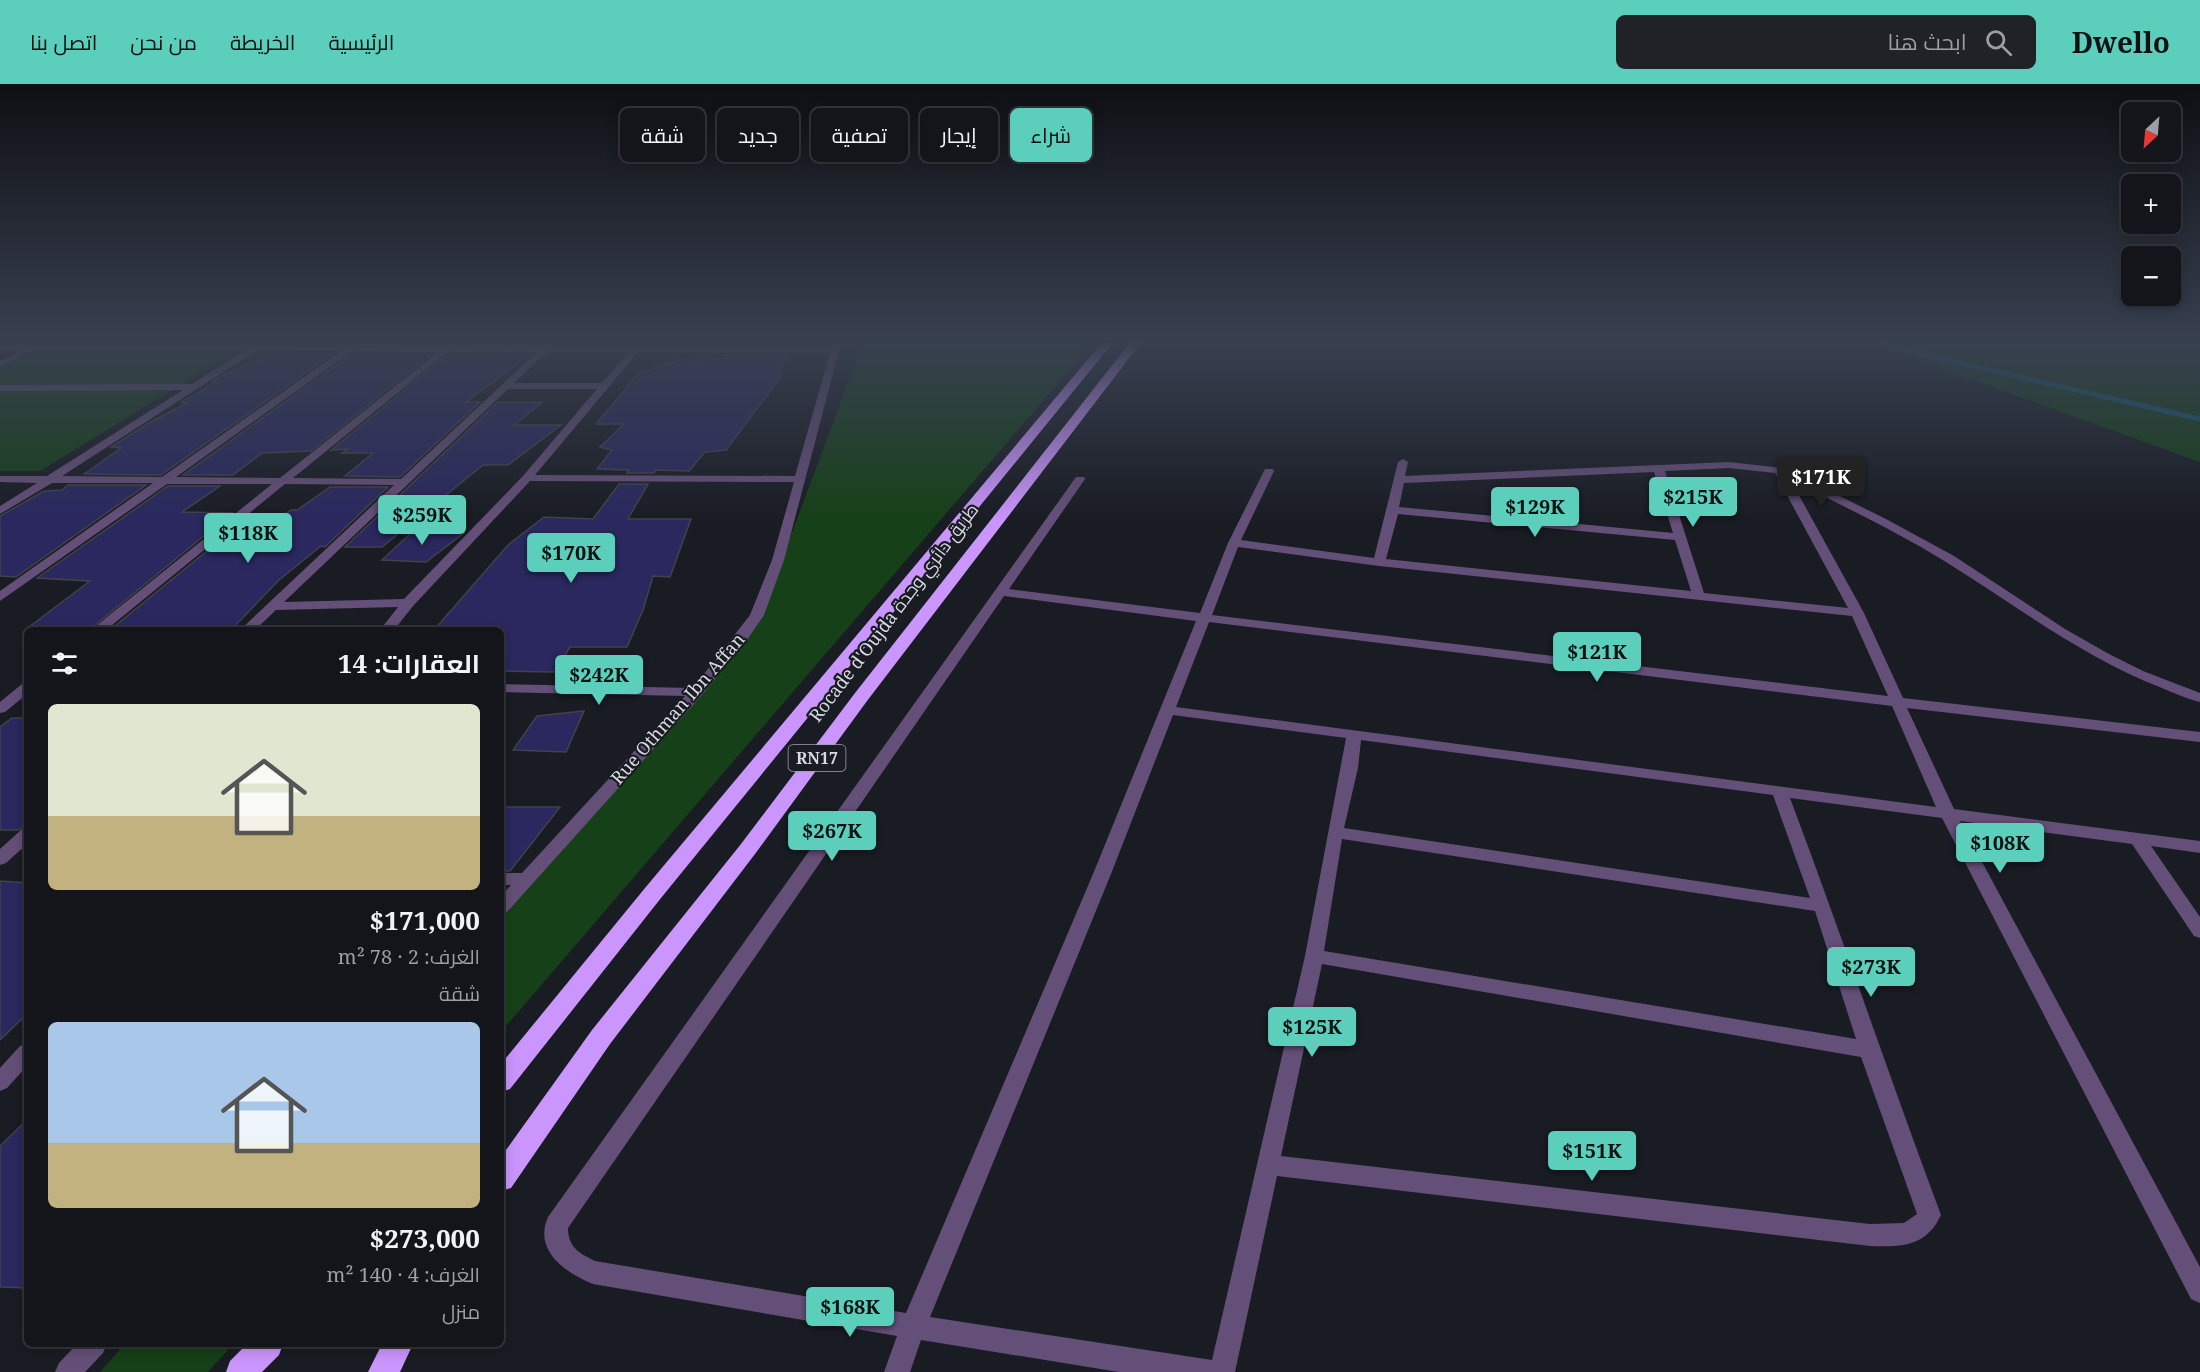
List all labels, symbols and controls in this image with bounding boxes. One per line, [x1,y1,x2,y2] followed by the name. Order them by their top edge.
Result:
[1616,15,2036,69] search box
[2072,23,2170,61] text: Dwello
[1887,26,1967,56] text: ابحث هنا
[1982,26,2015,59] icon: search
[30,28,97,56] text: اتصل بنا
[130,28,197,56] text: من نحن
[230,28,295,56] text: الخريطة
[328,28,394,56] text: الرئيسية
[2121,102,2181,162] north arrow
[2121,102,2181,306] map controls
[620,108,705,162] chip: شقة
[717,108,799,162] chip: جديد
[811,108,908,162] chip: تصفية
[920,108,998,162] chip: إيجار
[1010,108,1092,162] chip: شراء
[2121,174,2181,234] button: +
[2121,246,2181,306] button: −
[1779,457,1863,508] pin: $171K
[1791,463,1851,490] text: $171K
[1651,477,1735,528] pin: $215K
[1663,483,1723,510] text: $215K
[1493,487,1577,538] pin: $129K
[1505,493,1565,520] text: $129K
[380,495,464,546] pin: $259K
[803,498,986,728] street label: Rocade d'Oujda طريق دائري وجدة
[392,501,452,528] text: $259K
[206,513,290,564] pin: $118K
[218,519,278,546] text: $118K
[529,533,613,584] pin: $170K
[541,539,601,566] text: $170K
[605,627,750,789] street label: Rue Othman Ibn Affan
[1555,632,1639,683] pin: $121K
[1567,638,1627,665] text: $121K
[338,645,480,681] text: العقارات: 14
[48,647,81,680] icon: filters
[557,655,641,706] pin: $242K
[569,661,629,688] text: $242K
[210,743,318,851] icon: home
[788,745,846,771] road number: RN17
[790,811,874,862] pin: $267K
[802,817,862,844] text: $267K
[1958,823,2042,874] pin: $108K
[1970,829,2030,856] text: $108K
[370,902,480,938] text: $171,000
[338,943,480,970] text: الغرف: 2 · 78 m²
[1829,947,1913,998] pin: $273K
[1841,953,1901,980] text: $273K
[439,980,480,1007] text: شقة
[1270,1007,1354,1058] pin: $125K
[1282,1013,1342,1040] text: $125K
[210,1061,318,1169] icon: home
[1550,1131,1634,1182] pin: $151K
[1562,1137,1622,1164] text: $151K
[370,1220,480,1256] text: $273,000
[327,1261,480,1288] text: الغرف: 4 · 140 m²
[808,1287,892,1338] pin: $168K
[820,1293,880,1320] text: $168K
[442,1298,480,1325] text: منزل

